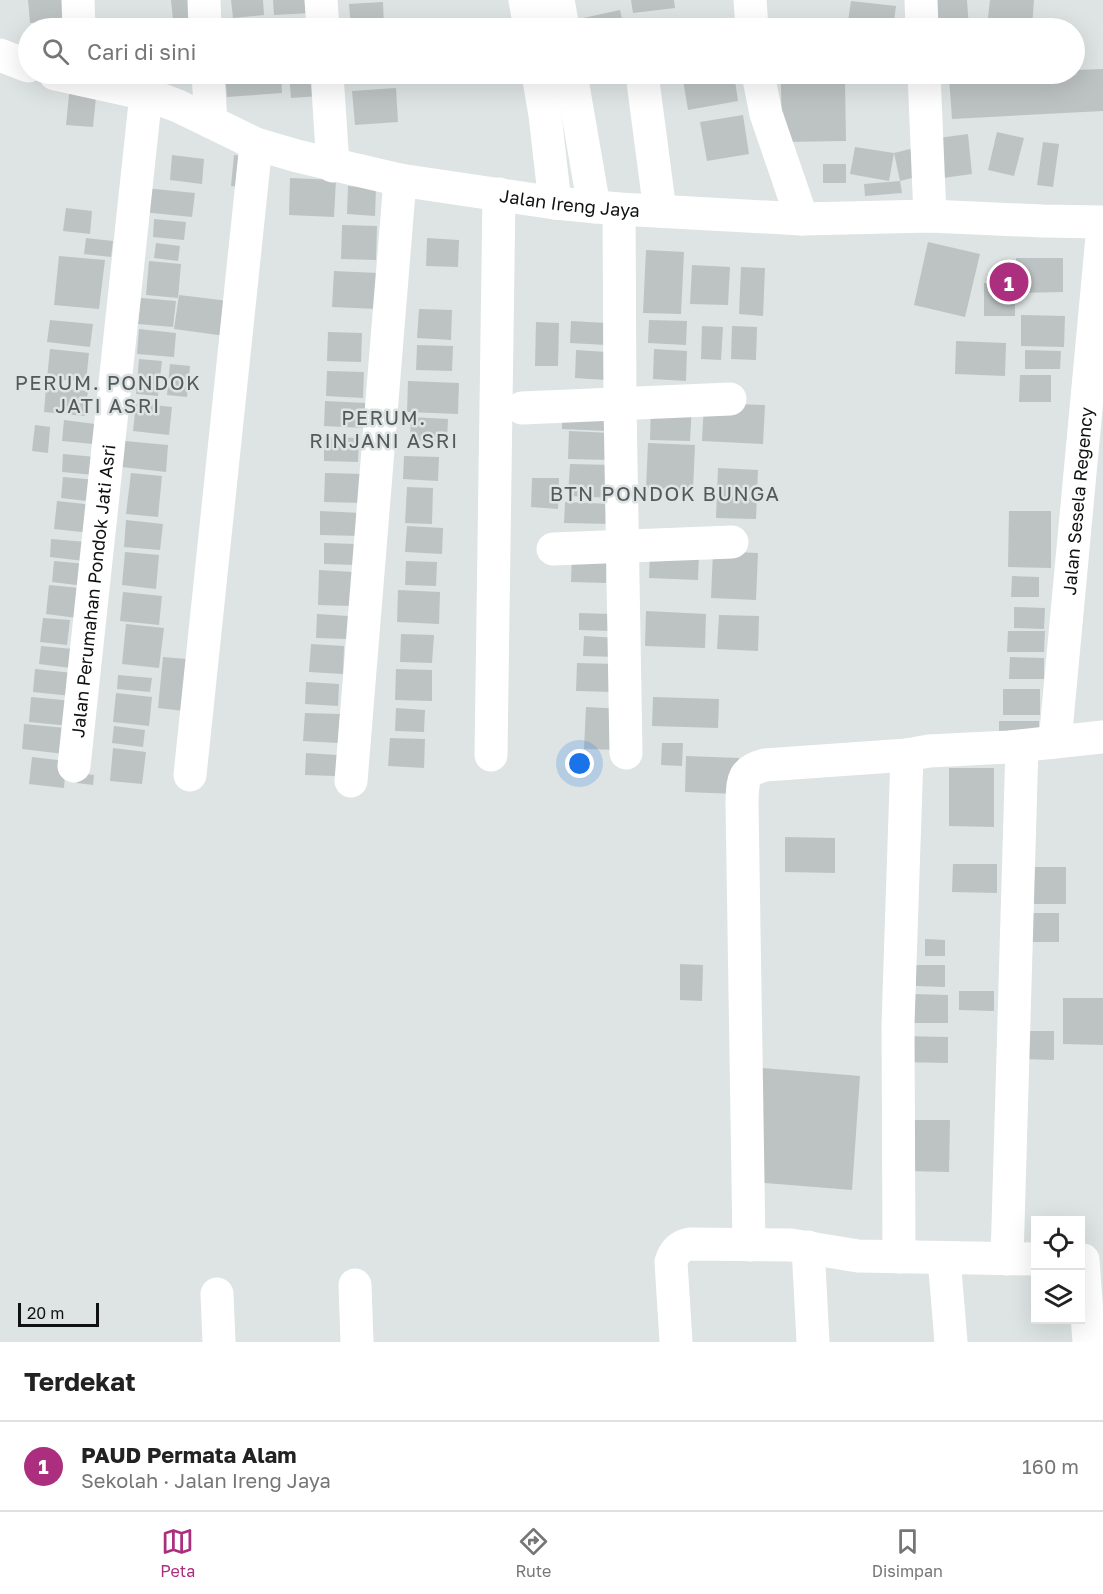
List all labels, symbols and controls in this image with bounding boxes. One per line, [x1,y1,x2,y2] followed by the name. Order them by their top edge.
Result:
[18,18,1085,84] search box
[39,35,72,68] icon: search
[87,38,196,65] text: Cari di sini
[498,184,640,221] street label: Jalan Ireng Jaya
[990,260,1028,304] pin: 1
[15,370,201,417] district label: PERUM. PONDOK JATI ASRI
[309,405,459,452] district label: PERUM. RINJANI ASRI
[1058,406,1097,596] street label: Jalan Sesela Regency
[66,443,119,739] street label: Jalan Perumahan Pondok Jati Asri
[550,481,780,505] district label: BTN PONDOK BUNGA
[565,749,594,778] your location
[1031,1216,1085,1324] map controls
[1031,1216,1085,1270] button: locate
[1031,1270,1085,1324] button: layers
[18,1300,99,1328] scale bar
[27,1303,64,1323] text: 20 m
[24,1366,136,1397] text: Terdekat
[81,1441,297,1468] text: PAUD Permata Alam
[38,1454,49,1478] text: 1
[1022,1454,1079,1478] text: 160 m
[81,1468,331,1492] text: Sekolah · Jalan Ireng Jaya
[160,1525,195,1581] tab: Peta
[515,1525,551,1581] tab: Rute
[872,1525,943,1581] tab: Disimpan

